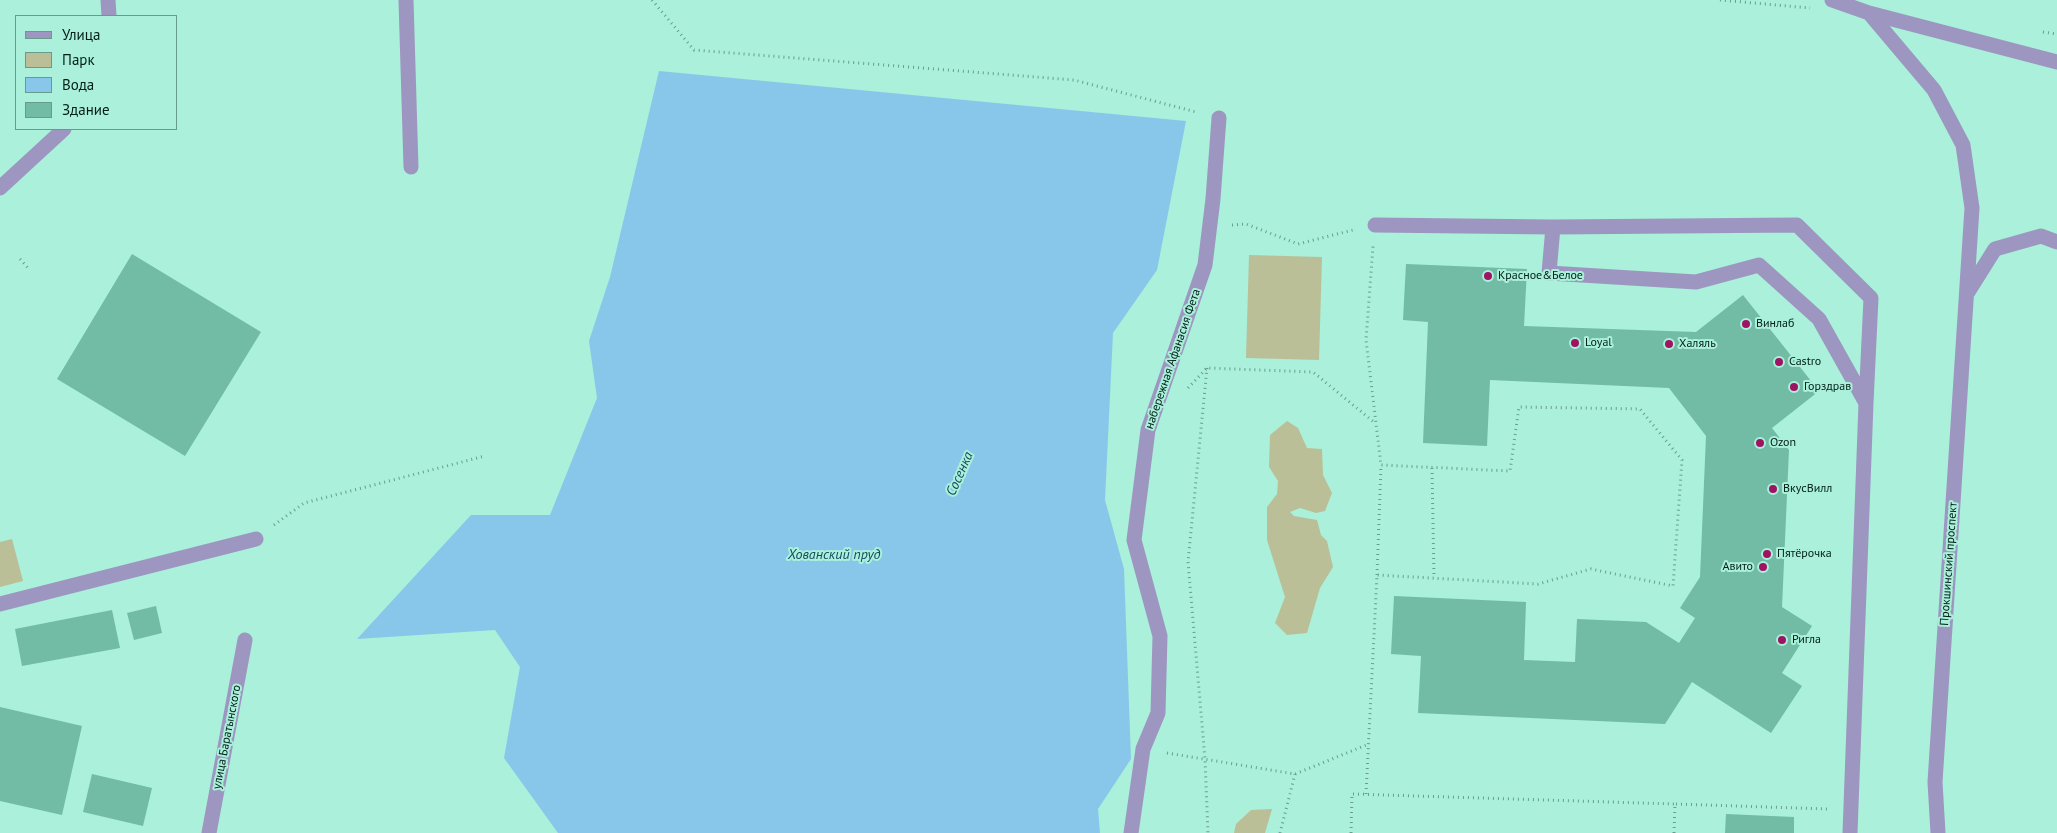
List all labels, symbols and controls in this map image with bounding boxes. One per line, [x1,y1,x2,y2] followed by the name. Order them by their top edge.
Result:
[15,15,178,130] legend
[62,25,100,44] text: Улица
[62,50,95,69] text: Парк
[62,75,94,94] text: Вода
[62,100,110,119] text: Здание
[1498,269,1583,283] place label: Красное&Белое
[1482,270,1494,282] marker: Красное&Белое
[1142,287,1204,431] street label: набережная Афанасия Фета
[1756,317,1794,331] place label: Винлаб
[1740,318,1752,330] marker: Винлаб
[1585,336,1612,350] place label: Loyal
[1569,337,1581,349] marker: Loyal
[1679,337,1716,351] place label: Халяль
[1663,338,1675,350] marker: Халяль
[1789,355,1821,369] place label: Castro
[1773,356,1785,368] marker: Castro
[1804,380,1851,394] place label: Горздрав
[1788,381,1800,393] marker: Горздрав
[1770,436,1796,450] place label: Ozon
[1754,437,1766,449] marker: Ozon
[943,449,977,499] water label: Сосенка
[1783,482,1832,496] place label: ВкусВилл
[1767,483,1779,495] marker: ВкусВилл
[1938,502,1960,626] street label: Прокшинский проспект
[788,547,880,563] water label: Хованский пруд
[1777,547,1832,561] place label: Пятёрочка
[1761,548,1773,560] marker: Пятёрочка
[1722,560,1753,574] place label: Авито
[1757,561,1769,573] marker: Авито
[1792,633,1821,647] place label: Ригла
[1776,634,1788,646] marker: Ригла
[210,684,244,790] street label: улица Баратынского

